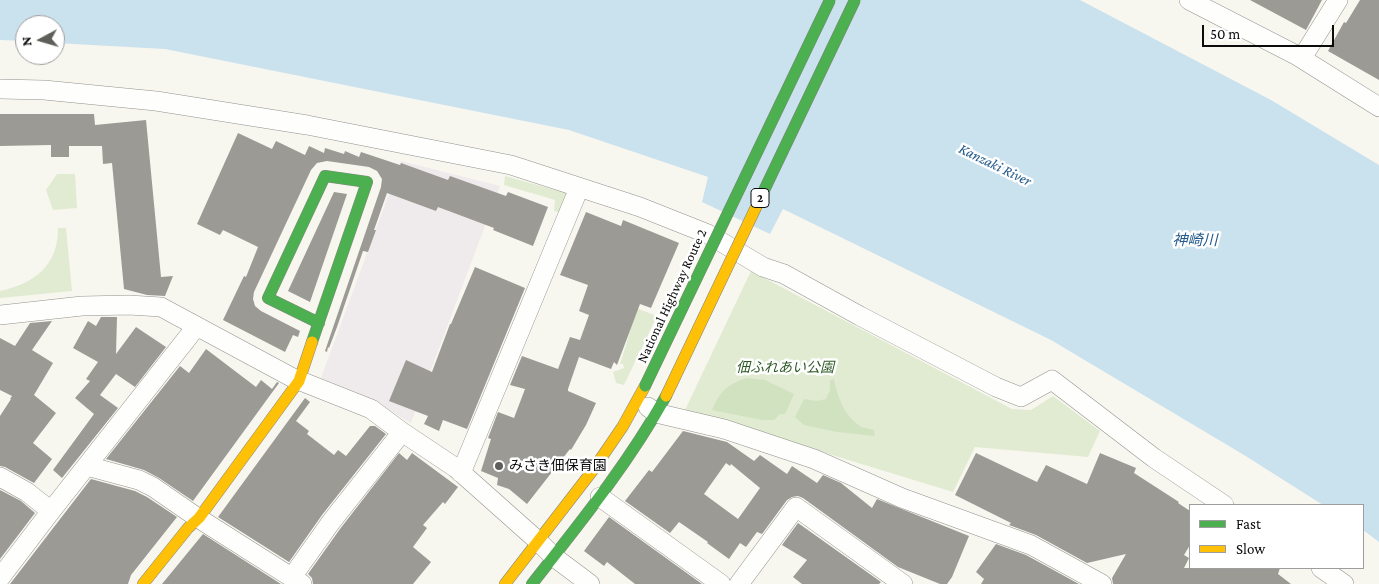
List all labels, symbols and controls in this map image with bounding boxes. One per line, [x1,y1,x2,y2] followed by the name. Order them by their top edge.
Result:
[15,15,65,65] north arrow
[1204,15,1336,47] scale bar
[1210,26,1240,42] text: 50 m
[18,36,35,47] text: N
[956,140,1034,190] water label: Kanzaki River
[751,188,769,208] road number: 2
[634,226,710,366] street label: National Highway Route 2
[1173,231,1217,249] water label: 神崎川
[736,360,834,376] park label: 佃ふれあい公園
[509,458,607,474] place label: みさき佃保育園
[493,460,505,472] marker: みさき佃保育園
[1189,504,1364,569] legend
[1236,516,1261,532] text: Fast
[1236,541,1265,557] text: Slow

